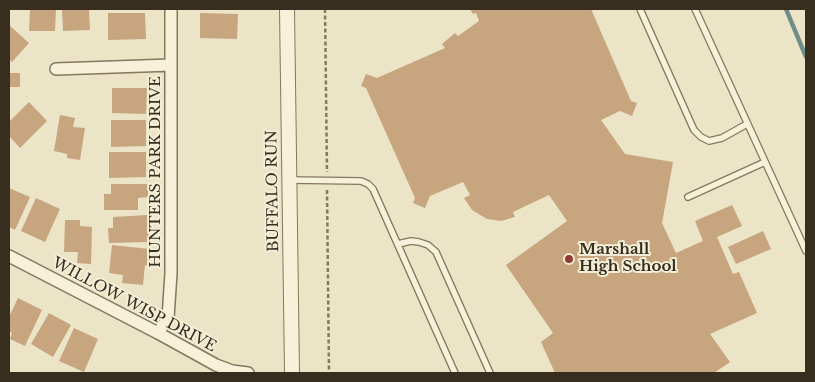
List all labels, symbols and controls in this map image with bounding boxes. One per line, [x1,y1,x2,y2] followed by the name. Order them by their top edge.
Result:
[147,76,165,268] street label: HUNTERS PARK DRIVE
[263,130,283,252] street label: BUFFALO RUN
[579,241,677,276] place label: Marshall High School
[563,253,575,265] marker: Marshall High School
[49,254,219,356] street label: WILLOW WISP DRIVE

